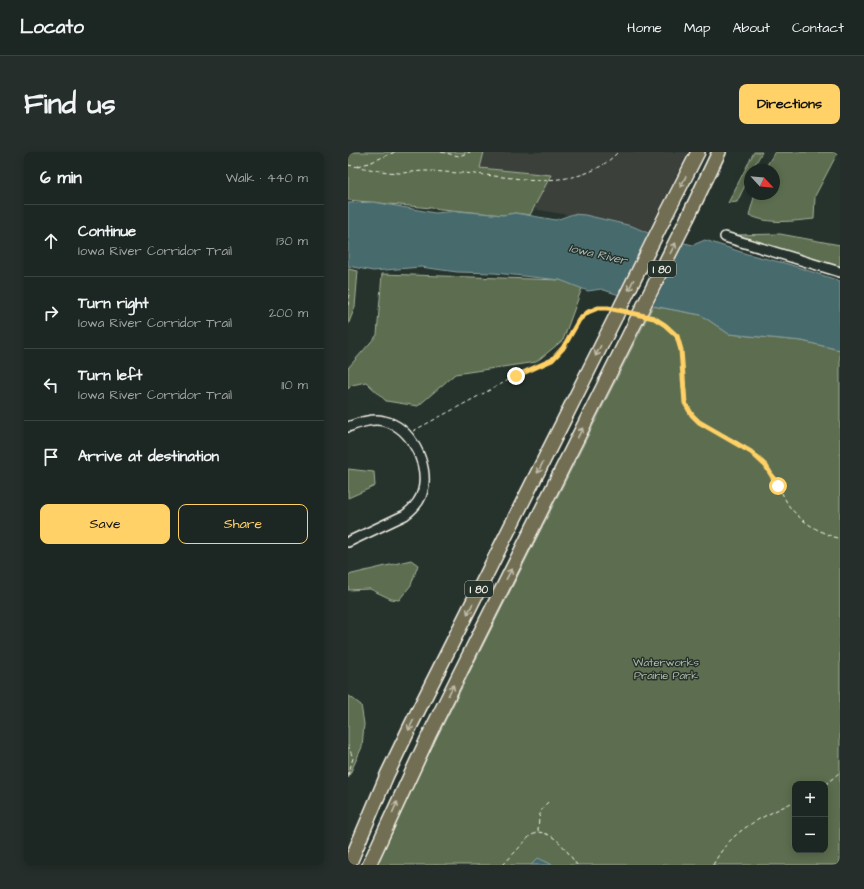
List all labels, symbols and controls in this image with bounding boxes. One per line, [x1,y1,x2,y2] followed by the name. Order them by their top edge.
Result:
[20,14,84,41] text: Locato
[627,18,662,38] text: Home
[684,18,710,38] text: Map
[732,18,770,38] text: About
[792,18,844,38] text: Contact
[739,84,840,124] button: Directions
[24,85,115,124] text: Find us
[744,164,780,200] north arrow
[40,166,82,190] text: 6 min
[226,169,308,187] text: Walk · 440 m
[679,176,686,188] one-way arrow
[78,221,136,242] text: Continue
[40,230,62,252] icon: ahead
[276,232,308,250] text: 130 m
[567,240,630,270] water label: Iowa River
[78,242,232,260] text: Iowa River Corridor Trail
[669,243,677,255] one-way arrow
[648,261,676,277] road number: I 80
[627,279,634,291] one-way arrow
[78,293,149,314] text: Turn right
[40,302,62,324] icon: right
[269,304,308,322] text: 200 m
[78,314,232,332] text: Iowa River Corridor Trail
[594,345,602,357] one-way arrow
[78,365,142,386] text: Turn left
[507,367,525,385] route end
[40,374,62,396] icon: left
[281,376,308,394] text: 110 m
[78,386,232,404] text: Iowa River Corridor Trail
[577,427,584,439] one-way arrow
[40,446,62,468] icon: arrive
[78,446,219,467] text: Arrive at destination
[536,461,543,473] one-way arrow
[769,477,787,495] route start
[40,504,170,544] button: Save
[178,504,308,544] button: Share
[506,568,514,580] one-way arrow
[465,581,493,597] road number: I 80
[465,603,473,615] one-way arrow
[633,655,699,683] park label: Waterworks Prairie Park
[448,685,456,697] one-way arrow
[407,719,414,731] one-way arrow
[792,781,828,853] map controls
[792,781,828,817] button: +
[392,802,399,814] one-way arrow
[792,817,828,853] button: −

